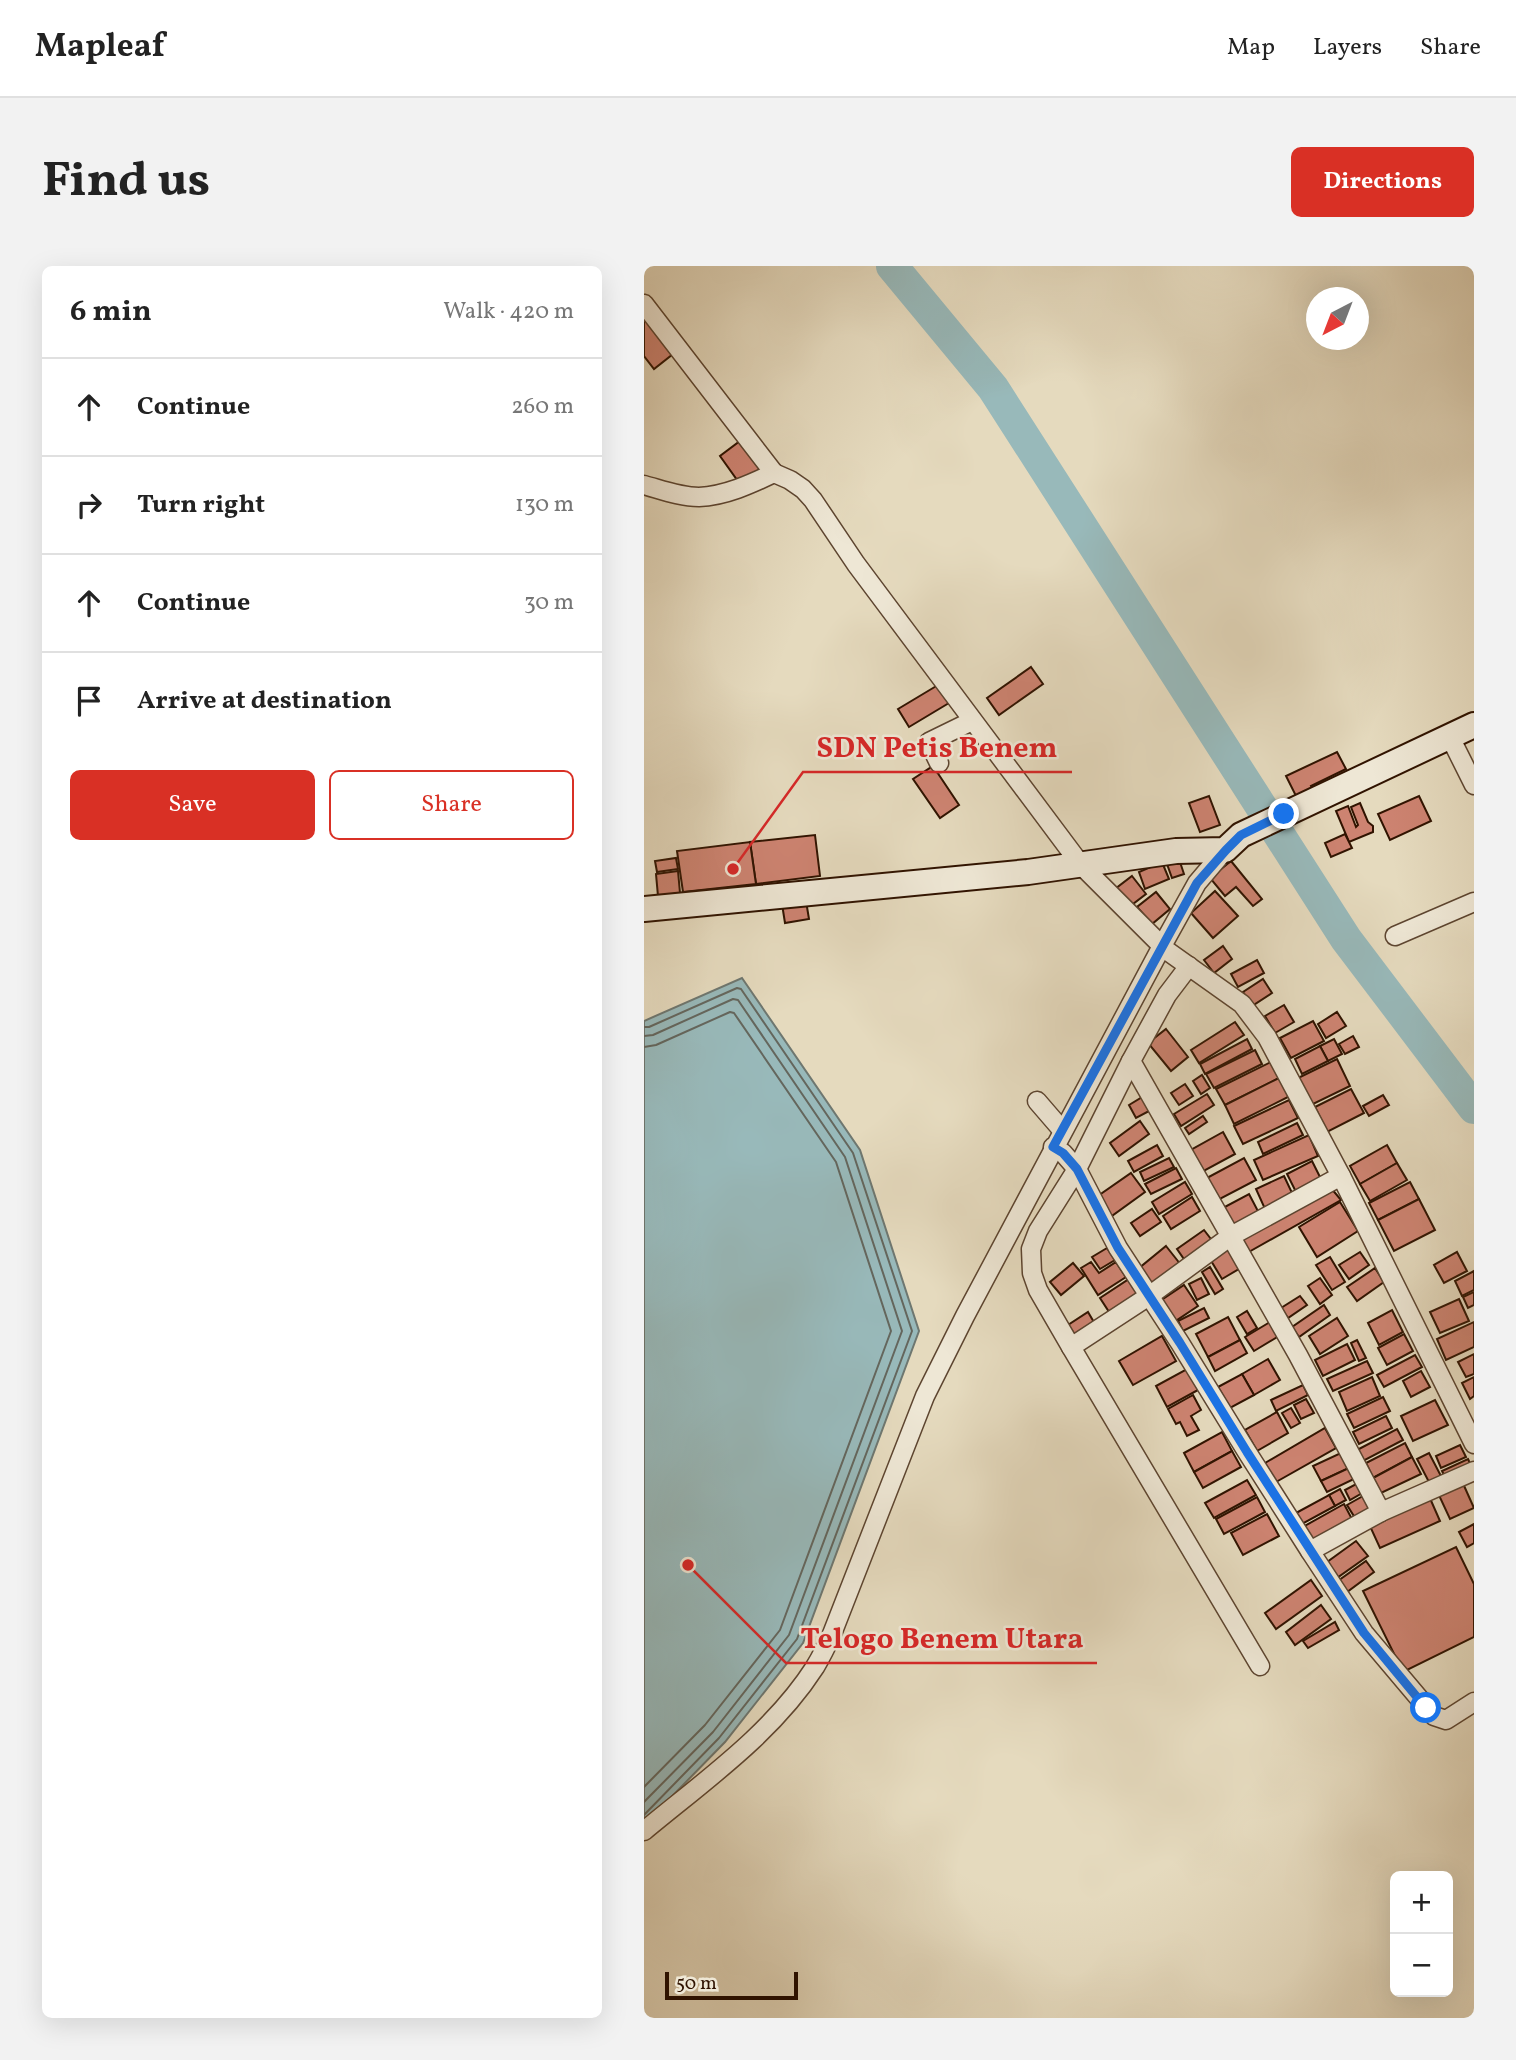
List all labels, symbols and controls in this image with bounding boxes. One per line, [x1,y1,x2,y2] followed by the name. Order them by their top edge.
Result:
[35,25,165,71] text: Mapleaf
[1227,31,1275,65] text: Map
[1313,31,1382,65] text: Layers
[1420,31,1481,65] text: Share
[1291,147,1474,217] button: Directions
[42,148,210,217] text: Find us
[1306,287,1369,350] north arrow
[70,291,152,333] text: 6 min
[443,296,574,328] text: Walk · 420 m
[70,388,108,426] icon: ahead
[137,389,250,425] text: Continue
[511,391,574,423] text: 260 m
[70,486,108,524] icon: right
[137,487,265,523] text: Turn right
[515,489,574,521] text: 130 m
[70,584,108,622] icon: ahead
[137,585,250,621] text: Continue
[524,587,574,619] text: 30 m
[70,682,108,720] icon: arrive
[137,683,392,719] text: Arrive at destination
[803,721,1072,772] callout: SDN Petis Benem
[816,728,1058,770] text: SDN Petis Benem
[70,770,315,840] button: Save
[329,770,574,840] button: Share
[1268,798,1299,829] route end
[786,1612,1097,1663] callout: Telogo Benem Utara
[800,1619,1084,1661] text: Telogo Benem Utara
[1410,1692,1441,1723] route start
[1390,1871,1453,1997] map controls
[1390,1871,1453,1934] button: +
[1390,1934,1453,1997] button: −
[665,1969,798,2001] scale bar
[676,1971,717,1997] text: 50 m

